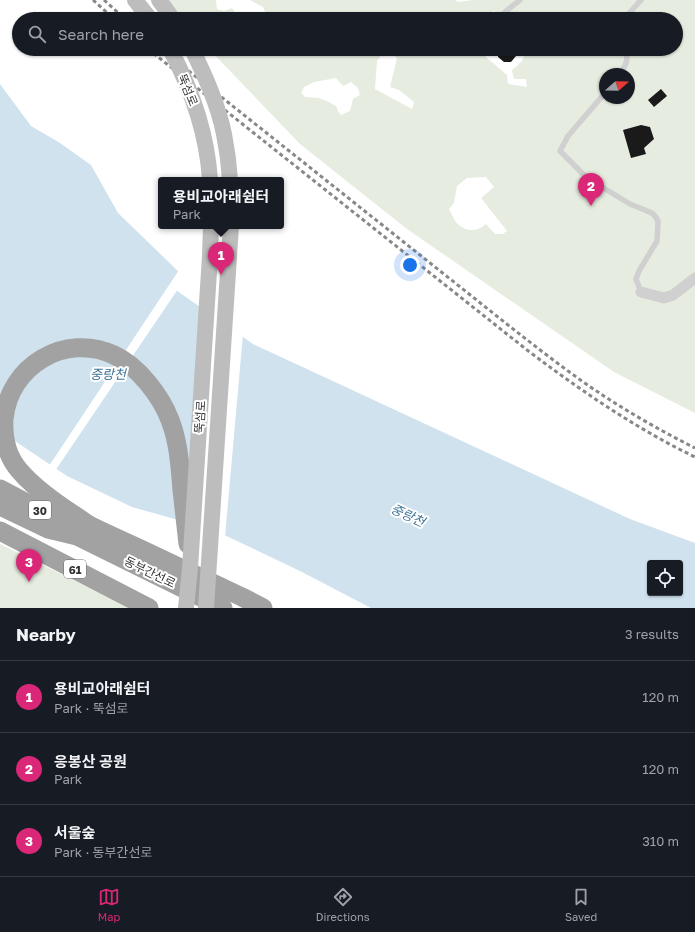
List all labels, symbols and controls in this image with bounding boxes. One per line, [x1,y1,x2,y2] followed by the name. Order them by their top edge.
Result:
[12,12,683,56] search box
[26,23,48,45] icon: search
[58,25,144,43] text: Search here
[599,68,635,104] north arrow
[175,72,201,108] street label: 뚝섬로
[578,173,604,206] pin: 2
[158,177,284,229] popup
[173,187,269,205] text: 용비교아래쉼터
[173,206,201,222] text: Park
[208,242,234,275] pin: 1
[400,255,420,275] your location
[90,366,127,382] water label: 중랑천
[191,400,209,434] street label: 뚝섬로
[388,500,429,530] water label: 중랑천
[29,501,51,519] road number: 30
[16,549,42,582] pin: 3
[122,553,178,591] street label: 동부간선로
[64,560,86,578] road number: 61
[647,560,683,596] map controls
[647,560,683,596] button: locate
[16,624,76,645] text: Nearby
[625,626,679,642] text: 3 results
[54,679,151,697] text: 용비교아래쉼터
[26,689,32,705] text: 1
[642,689,679,705] text: 120 m
[54,700,128,716] text: Park · 뚝섬로
[54,752,127,770] text: 응봉산 공원
[25,761,33,777] text: 2
[642,761,679,777] text: 120 m
[54,771,82,787] text: Park
[54,823,95,841] text: 서울숲
[25,833,33,849] text: 3
[642,833,679,849] text: 310 m
[54,844,152,860] text: Park · 동부간선로
[98,886,120,923] tab: Map
[316,886,370,923] tab: Directions
[565,886,597,923] tab: Saved

